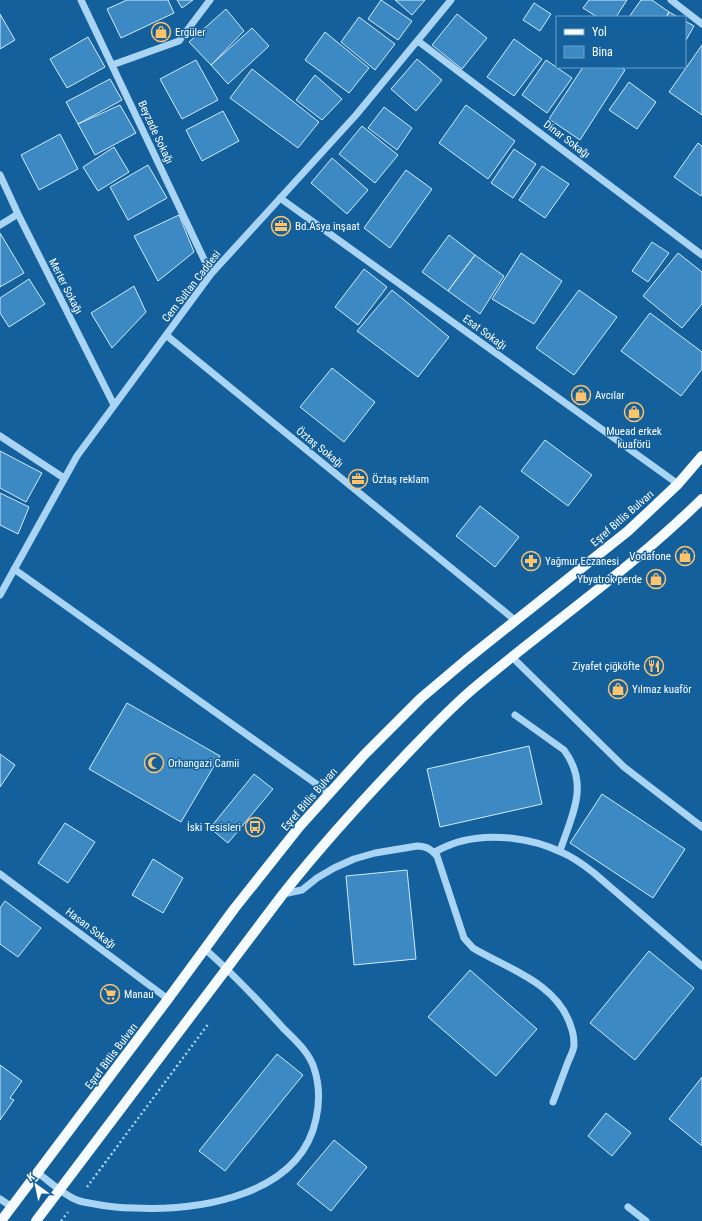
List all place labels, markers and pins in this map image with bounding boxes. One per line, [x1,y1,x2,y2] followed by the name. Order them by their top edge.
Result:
[150,21,172,43] shop icon: Ergüler
[175,26,206,39] place label: Ergüler
[270,215,292,237] office icon: Bd.Asya inşaat
[295,220,360,233] place label: Bd.Asya inşaat
[570,384,592,406] shop icon: Avcılar
[595,389,625,402] place label: Avcılar
[623,401,645,423] shop icon: Muead erkek kuaförü
[606,425,662,451] place label: Muead erkek kuaförü
[347,468,369,490] office icon: Öztaş reklam
[372,473,429,486] place label: Öztaş reklam
[674,545,696,567] shop icon: Vodafone
[520,550,542,572] pharmacy icon: Yağmur Eczanesi
[629,550,671,563] place label: Vodafone
[545,555,619,568] place label: Yağmur Eczanesi
[645,568,667,590] shop icon: Ybyatrok perde
[577,573,642,586] place label: Ybyatrok perde
[643,655,665,677] restaurant icon: Ziyafet çiğköfte
[572,660,640,673] place label: Ziyafet çiğköfte
[607,678,629,700] shop icon: Yılmaz kuaför
[632,683,692,696] place label: Yılmaz kuaför
[143,752,165,774] mosque icon: Orhangazi Camii
[168,757,239,770] place label: Orhangazi Camii
[244,816,266,838] bus stop icon: İski Tesisleri
[187,821,241,834] place label: İski Tesisleri
[99,983,121,1005] supermarket icon: Manau
[124,988,154,1001] place label: Manau

